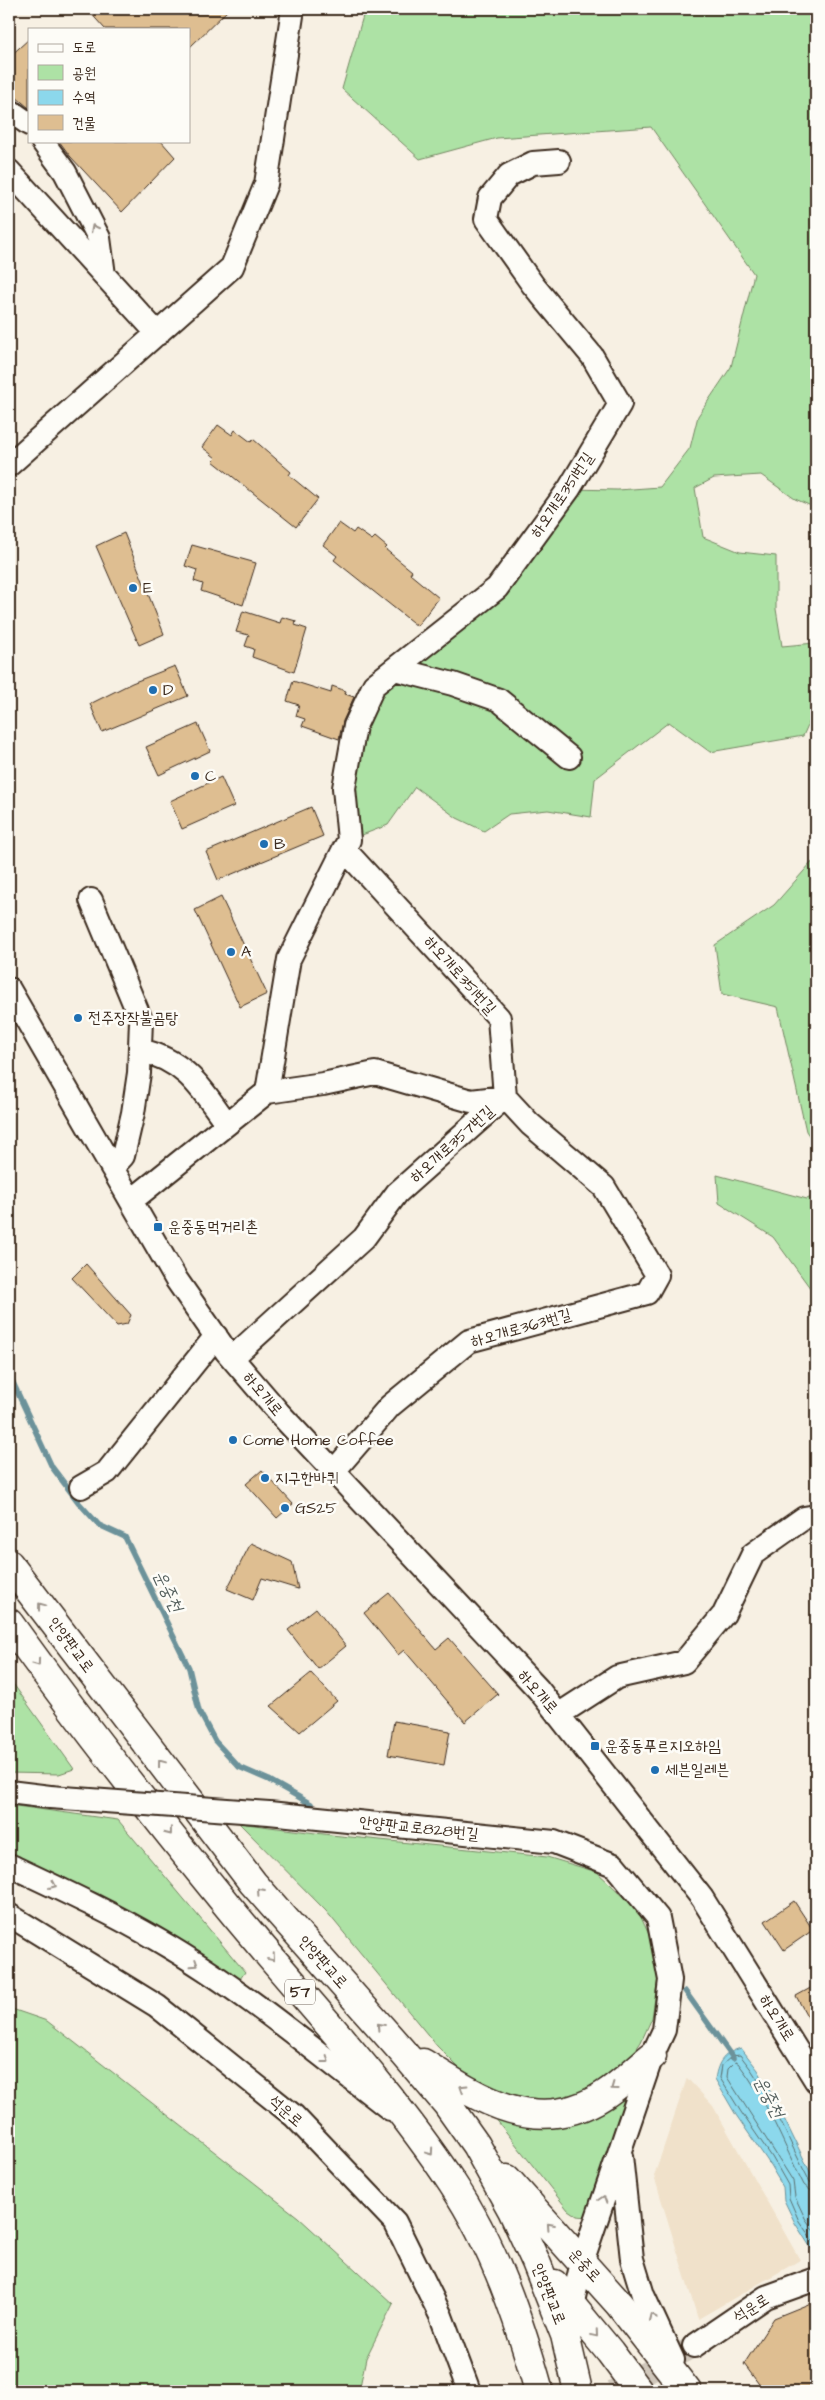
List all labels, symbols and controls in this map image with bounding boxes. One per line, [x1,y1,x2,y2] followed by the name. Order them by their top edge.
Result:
[28,28,190,142] legend
[72,37,96,58] text: 도로
[72,63,96,84] text: 공원
[72,87,96,108] text: 수역
[72,113,96,134] text: 건물
[90,224,100,233] one-way arrow
[525,448,599,542] street label: 하오개로351번길
[143,577,153,599] place label: E
[127,582,139,594] marker: E
[163,679,173,701] place label: D
[147,684,159,696] marker: D
[205,765,216,787] place label: C
[189,770,201,782] marker: C
[274,833,286,855] place label: B
[258,838,270,850] marker: B
[419,931,501,1019] street label: 하오개로351번길
[241,941,251,963] place label: A
[225,946,237,958] marker: A
[88,1007,178,1029] place label: 전주장작불곰탕
[72,1012,84,1024] marker: 전주장작불곰탕
[405,1100,499,1188] street label: 하오개로357번길
[168,1216,258,1238] place label: 운중동먹거리촌
[152,1221,164,1233] marker: 운중동먹거리촌
[468,1303,574,1353] street label: 하오개로363번길
[238,1367,288,1421] street label: 하오개로
[243,1429,394,1451] place label: Come Home Coffee
[227,1434,239,1446] marker: Come Home Coffee
[275,1467,339,1489] place label: 지구한바퀴
[259,1472,271,1484] marker: 지구한바퀴
[295,1497,338,1519] place label: GS25
[279,1502,291,1514] marker: GS25
[147,1566,189,1617] water label: 운중천
[38,1603,46,1612] one-way arrow
[43,1613,99,1677] street label: 안양판교로
[31,1657,40,1666] one-way arrow
[513,1665,563,1719] street label: 하오개로
[605,1735,721,1757] place label: 운중동푸르지오하임
[589,1740,601,1752] marker: 운중동푸르지오하임
[158,1759,167,1769] one-way arrow
[665,1759,729,1781] place label: 세븐일레븐
[649,1764,661,1776] marker: 세븐일레븐
[358,1811,480,1845] street label: 안양판교로828번길
[164,1826,172,1835] one-way arrow
[48,1879,57,1890] one-way arrow
[257,1888,266,1897] one-way arrow
[293,1931,353,1993] street label: 안양판교로
[266,1953,275,1962] one-way arrow
[190,1958,199,1967] one-way arrow
[285,1980,315,2004] road number: 57
[754,1990,800,2046] street label: 하오개로
[377,2022,386,2031] one-way arrow
[320,2054,330,2063] one-way arrow
[748,2072,791,2123] water label: 운중천
[611,2081,620,2090] one-way arrow
[459,2085,468,2095] one-way arrow
[264,2090,308,2132] street label: 석운로
[424,2146,433,2155] one-way arrow
[597,2195,607,2204] one-way arrow
[546,2222,555,2231] one-way arrow
[564,2243,606,2287] street label: 운중로
[527,2260,571,2328] street label: 안양판교로
[729,2288,773,2328] street label: 석운로
[648,2313,659,2322] one-way arrow
[589,2328,598,2337] one-way arrow

